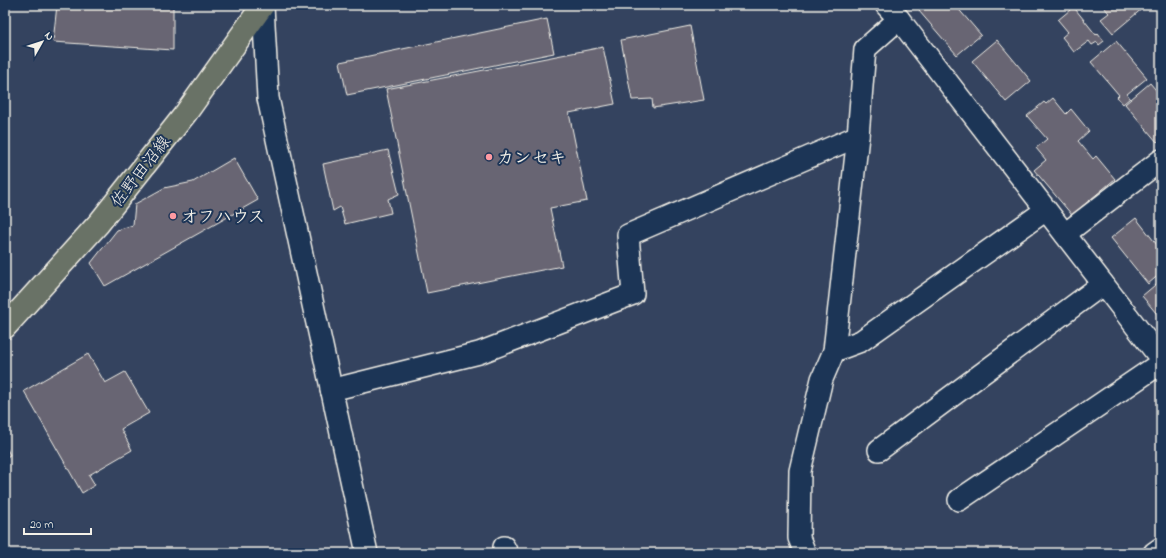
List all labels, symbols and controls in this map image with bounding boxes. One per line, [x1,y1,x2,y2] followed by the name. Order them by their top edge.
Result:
[22,22,62,62] north arrow
[40,28,58,44] text: N
[105,131,177,213] street label: 佐野田沼線
[497,146,566,171] place label: カンセキ
[484,152,494,162] marker: カンセキ
[181,205,265,230] place label: オフハウス
[168,211,178,221] marker: オフハウス
[24,510,91,536] scale bar
[30,516,53,534] text: 20 m

